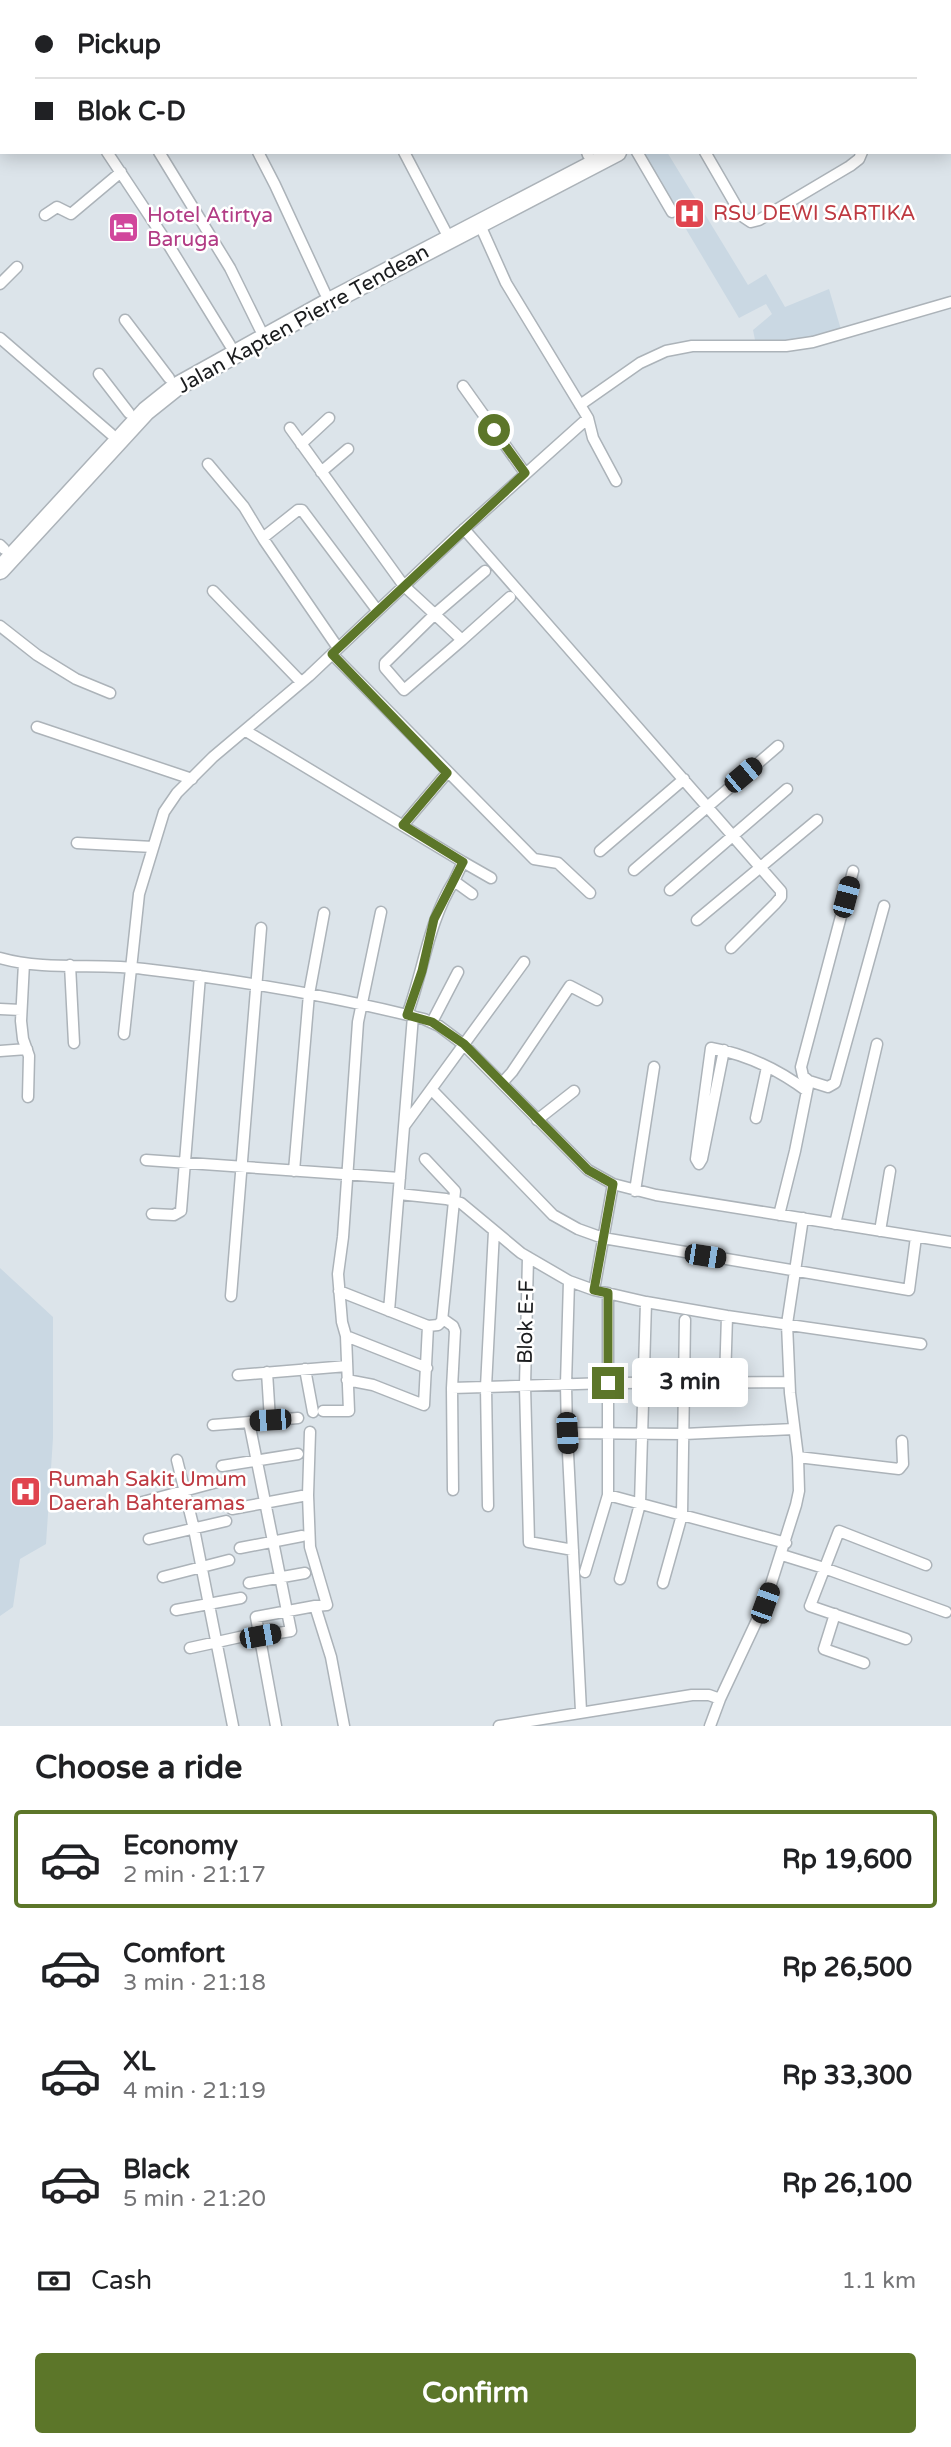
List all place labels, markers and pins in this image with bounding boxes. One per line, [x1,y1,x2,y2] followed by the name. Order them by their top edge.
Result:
[673,196,707,230] hospital icon: RSU DEWI SARTIKA
[713,201,916,226] place label: RSU DEWI SARTIKA
[147,203,273,252] place label: Hotel Atirtya Baruga
[107,210,141,244] hotel icon: Hotel Atirtya Baruga
[48,1467,247,1516] place label: Rumah Sakit Umum Daerah Bahteramas
[8,1474,42,1508] hospital icon: Rumah Sakit Umum Daerah Bahteramas

